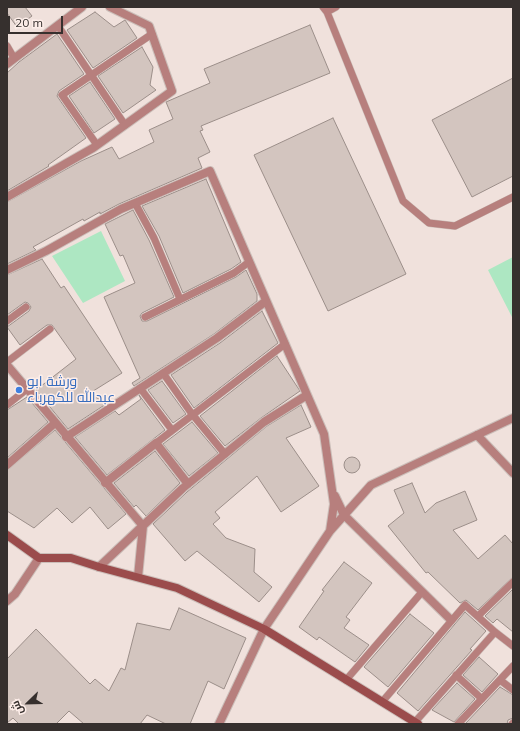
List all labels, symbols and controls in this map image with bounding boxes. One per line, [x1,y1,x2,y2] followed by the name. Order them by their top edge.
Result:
[10,8,65,34] scale bar
[15,15,43,30] text: 20 m
[27,374,115,406] place label: ورشة ابو عبدالله للكهرباء
[14,385,24,395] marker: ورشة ابو عبدالله للكهرباء
[8,683,48,723] north arrow
[8,698,26,717] text: ش

